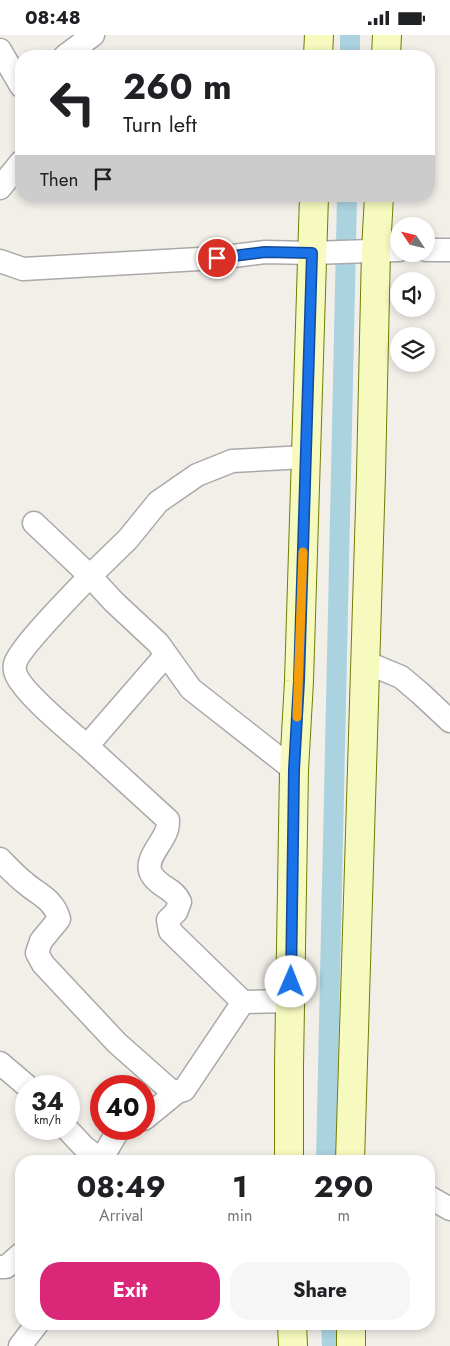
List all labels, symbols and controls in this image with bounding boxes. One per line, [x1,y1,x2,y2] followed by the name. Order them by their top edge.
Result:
[25,4,81,31] text: 08:48
[123,62,232,112] text: 260 m
[40,70,105,135] icon: left
[123,108,197,140] text: Turn left
[89,165,117,193] icon: arrive
[40,166,79,193] text: Then
[390,217,435,263] north arrow
[390,217,435,372] map controls
[196,237,238,279] pin
[203,244,231,272] icon: arrive
[390,272,435,317] button: sound
[390,327,435,372] button: layers
[264,955,316,1007] position arrow
[90,1075,155,1140] speed limit sign: 40
[31,1083,64,1119] text: 34
[34,1111,61,1129] text: km/h
[76,1165,166,1208] text: 08:49
[232,1165,247,1208] text: 1
[314,1165,373,1208] text: 290
[99,1204,143,1227] text: Arrival
[227,1204,252,1227] text: min
[337,1204,350,1227] text: m
[40,1262,220,1320] button: Exit
[230,1262,410,1320] button: Share

